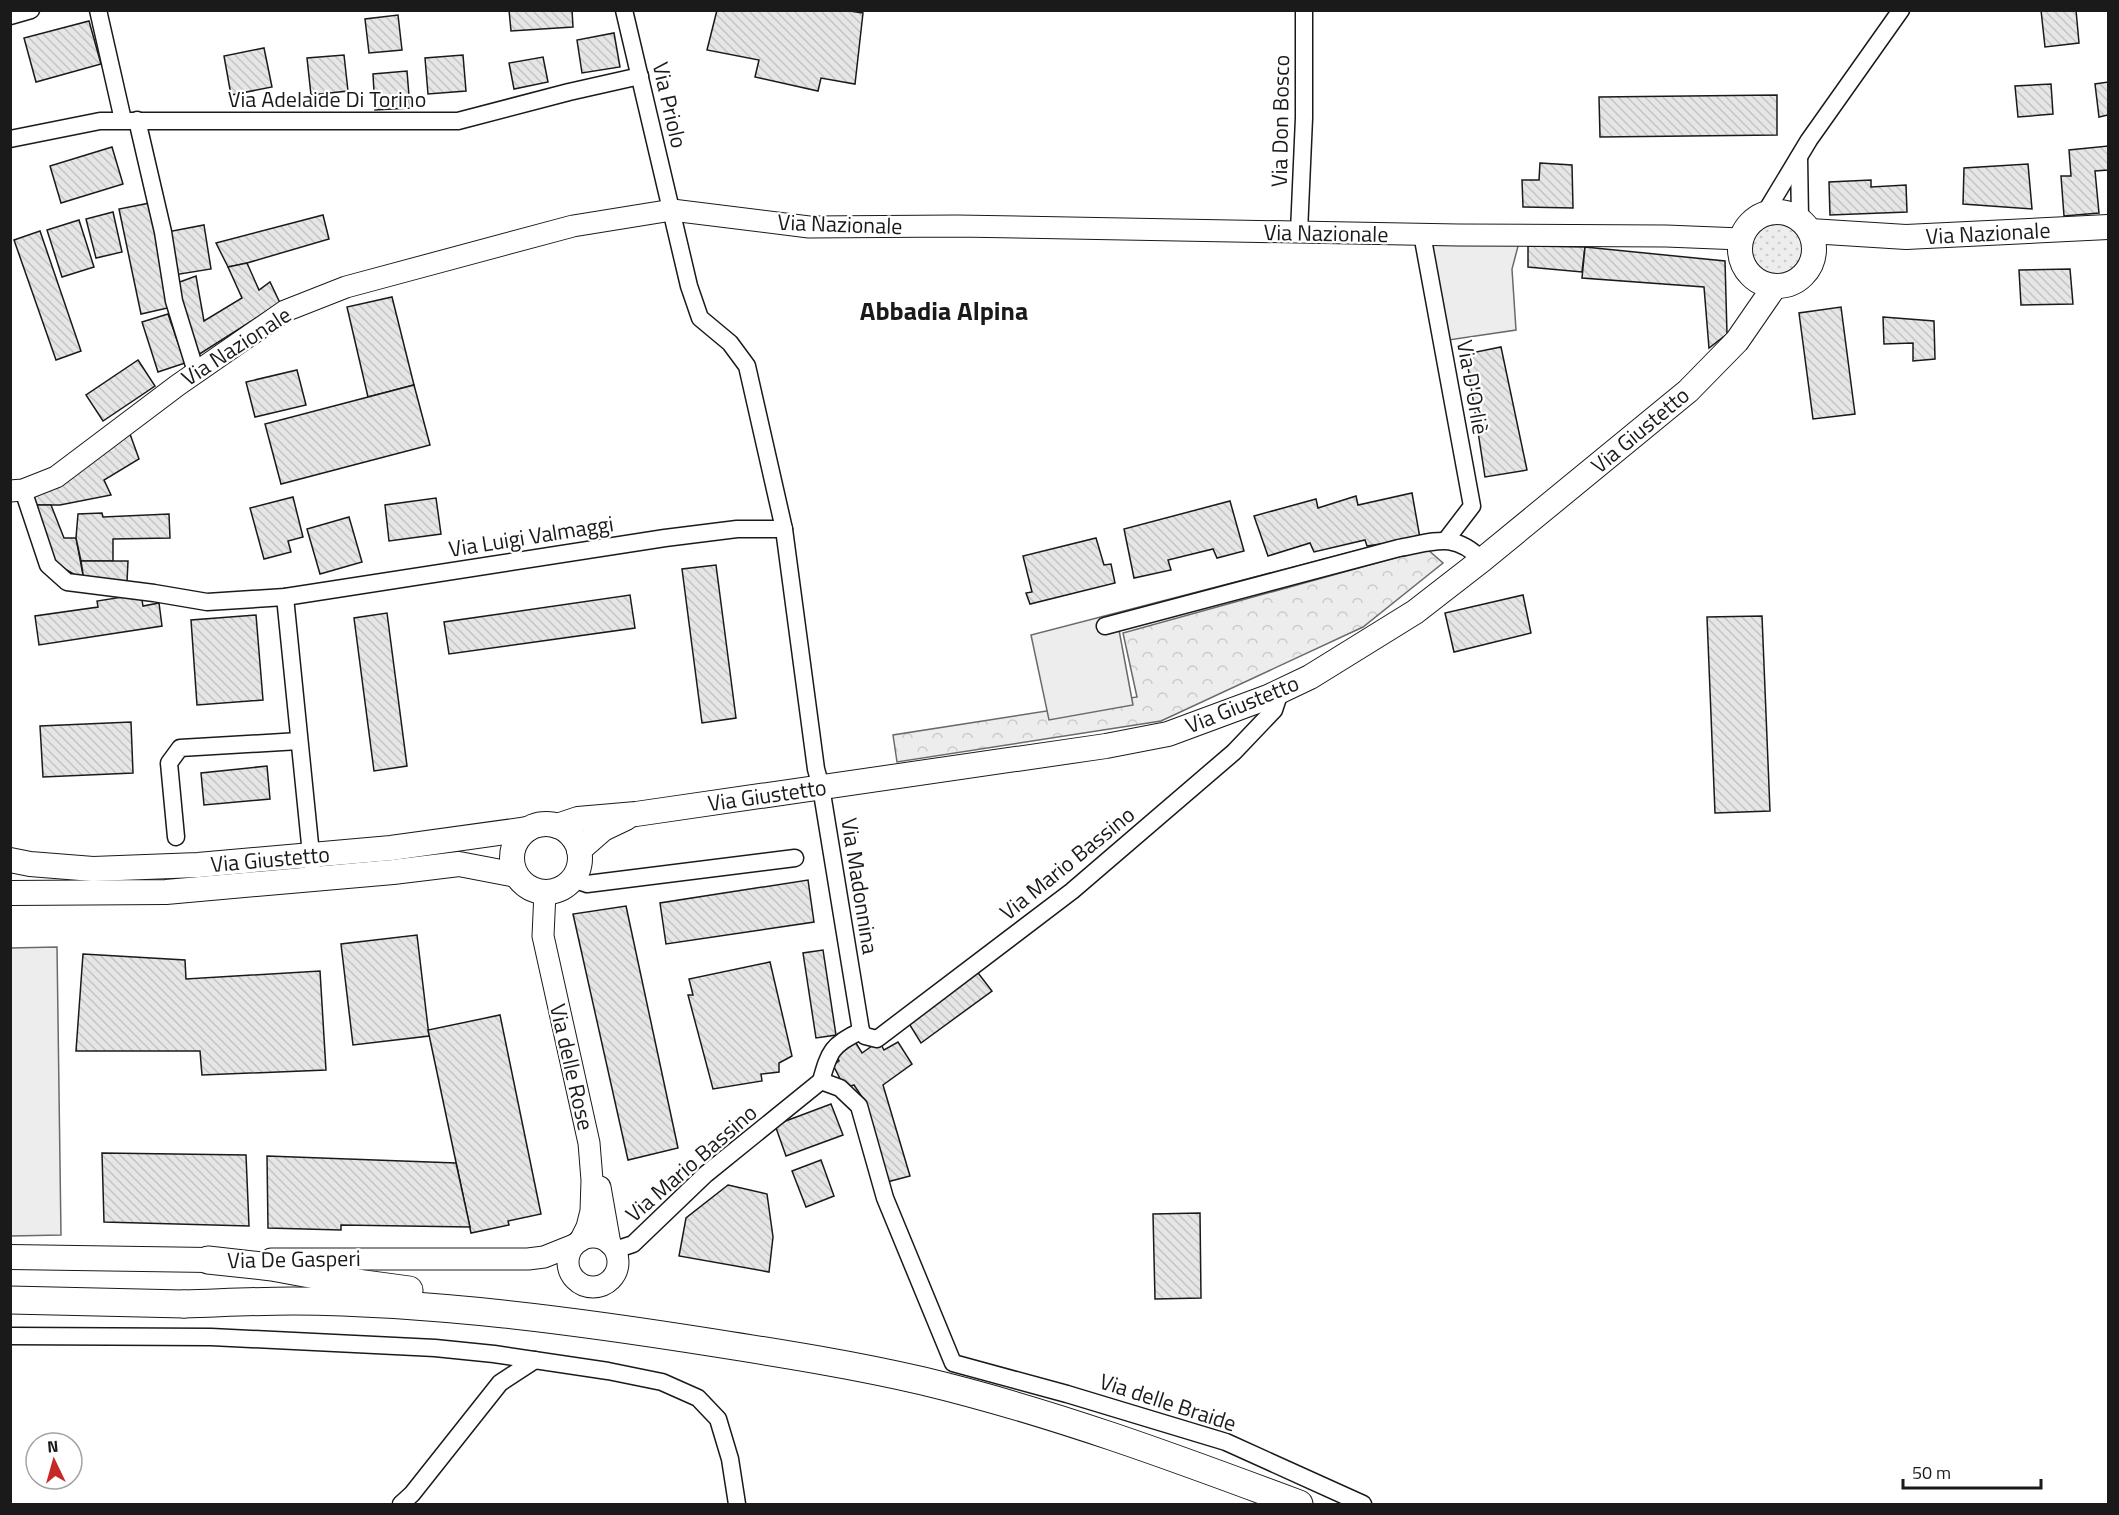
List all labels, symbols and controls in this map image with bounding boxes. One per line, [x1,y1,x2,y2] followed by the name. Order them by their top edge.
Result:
[1262,55,1298,187] street label: Via Don Bosco
[644,59,696,151] street label: Via Priolo
[228,82,426,116] street label: Via Adelaide Di Torino
[777,205,903,243] street label: Via Nazionale
[1925,213,2051,253] street label: Via Nazionale
[1263,215,1389,251] street label: Via Nazionale
[860,291,1028,330] district label: Abbadia Alpina
[174,298,298,394] street label: Via Nazionale
[1448,337,1498,437] street label: Via D'Orliè
[1583,379,1697,481] street label: Via Giustetto
[446,506,616,566] street label: Via Luigi Valmaggi
[1180,666,1304,742] street label: Via Giustetto
[705,770,829,820] street label: Via Giustetto
[992,798,1142,928] street label: Via Mario Bassino
[832,815,888,957] street label: Via Madonnina
[209,837,331,881] street label: Via Giustetto
[541,1000,603,1134] street label: Via delle Rose
[618,1096,764,1230] street label: Via Mario Bassino
[227,1241,361,1277] street label: Via De Gasperi
[1095,1364,1241,1440] street label: Via delle Braide
[24,1431,84,1491] north arrow
[46,1434,59,1458] text: N
[1903,1452,2041,1490] scale bar
[1912,1459,1951,1486] text: 50 m

